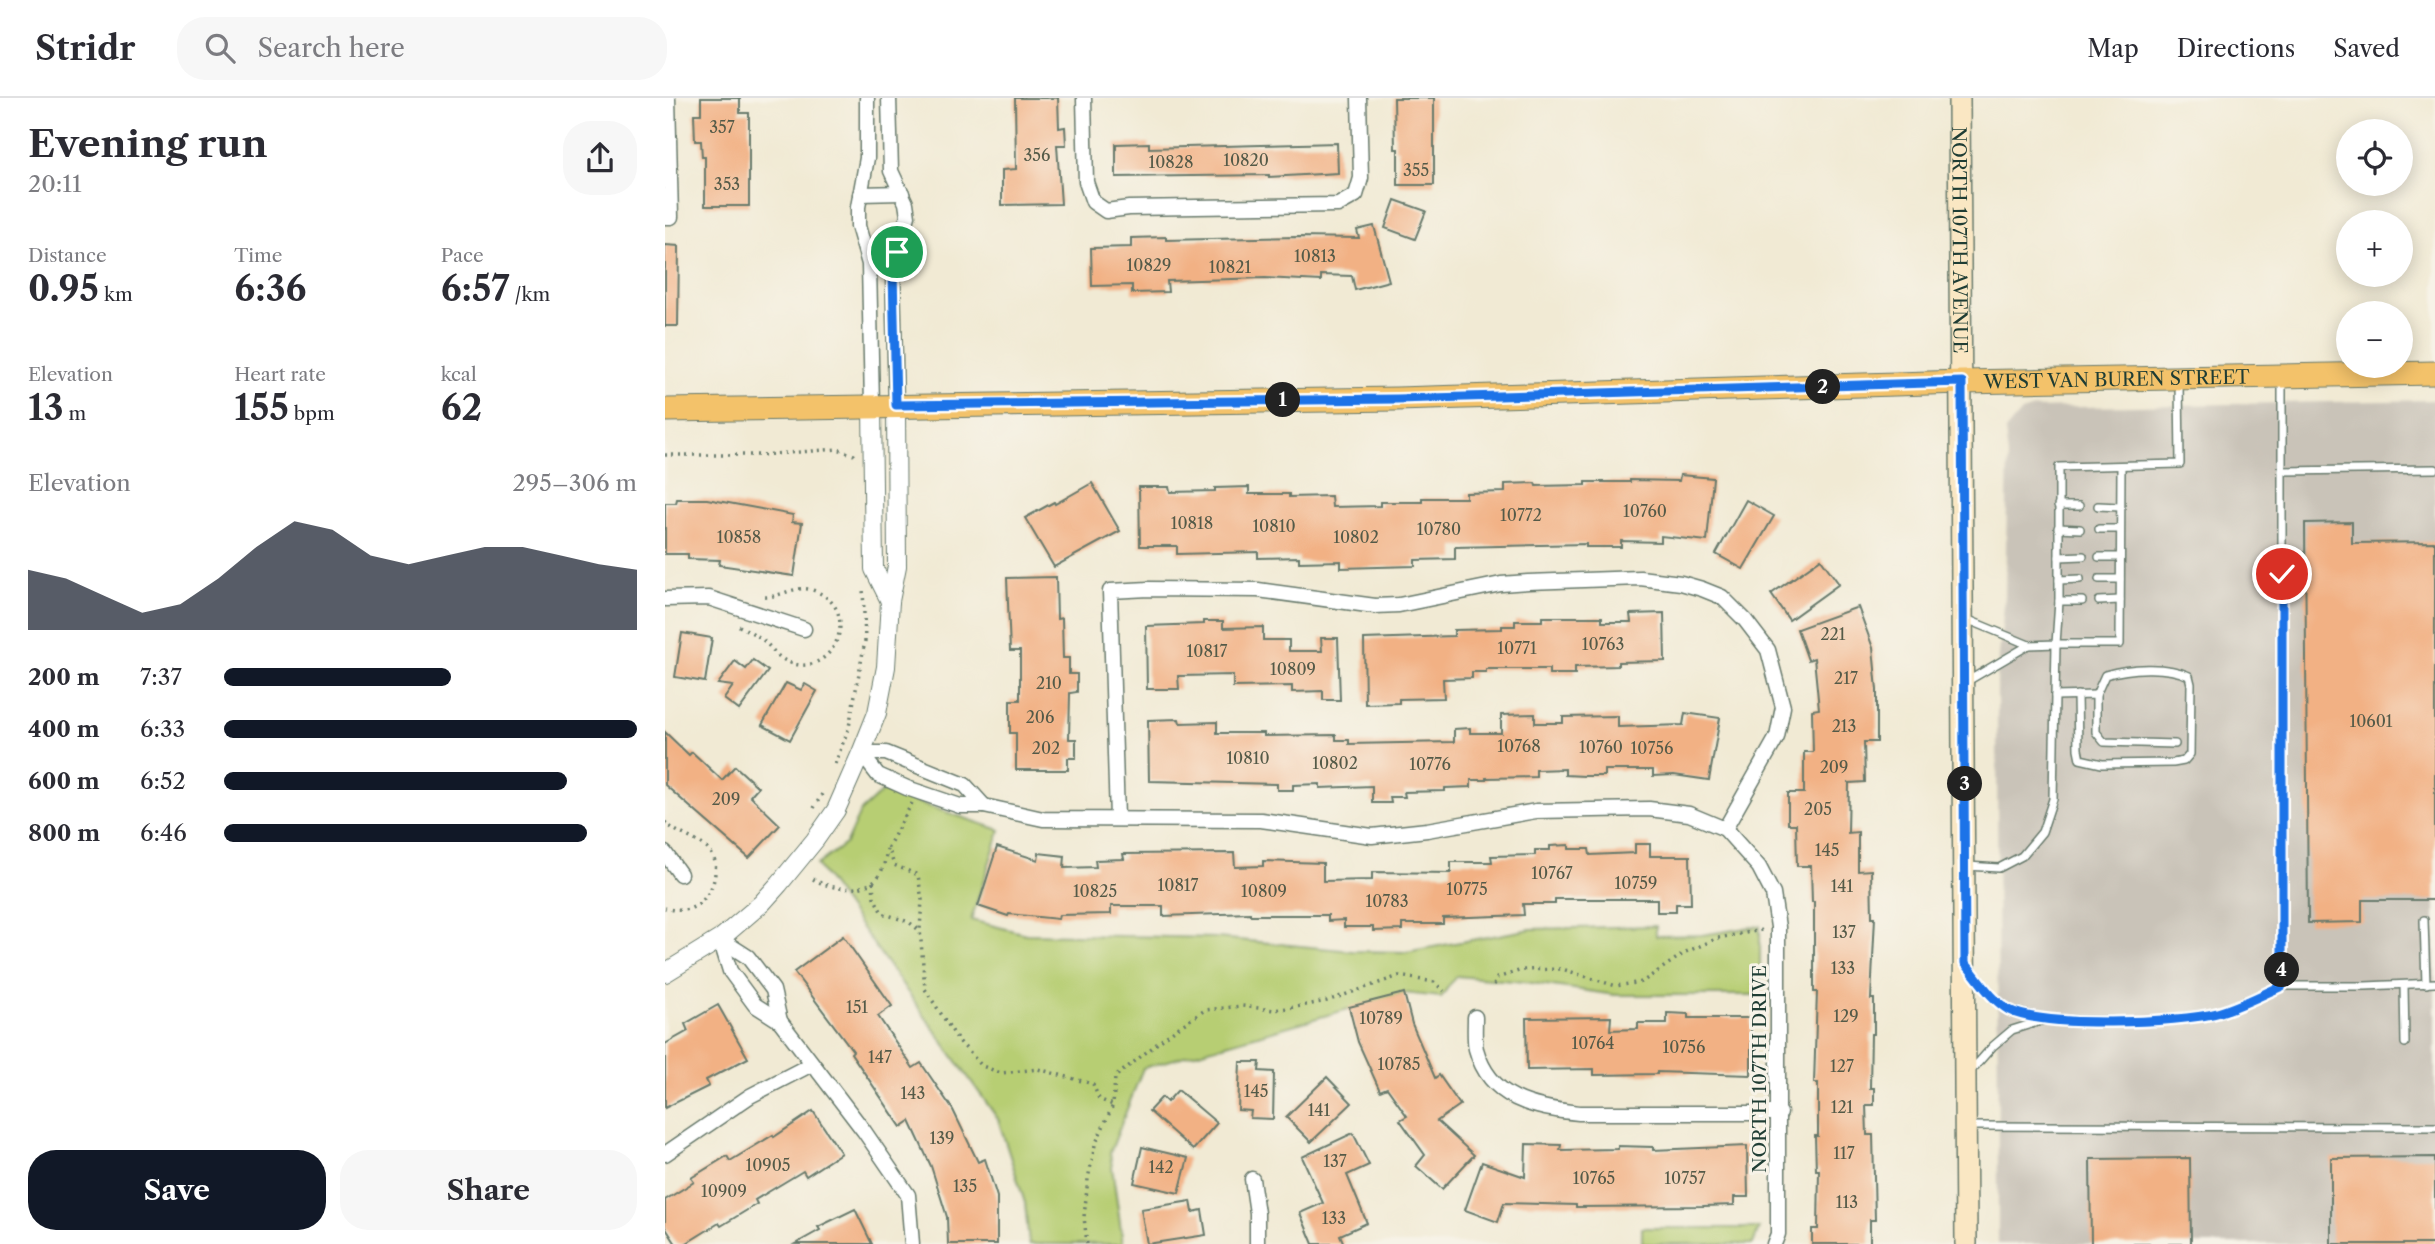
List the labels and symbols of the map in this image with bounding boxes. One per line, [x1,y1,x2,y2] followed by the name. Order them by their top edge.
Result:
[709,117,735,137] house number: 357
[1948,126,1972,354] street label: NORTH 107TH AVENUE
[1024,145,1050,165] house number: 356
[1223,150,1269,170] house number: 10820
[1148,152,1194,172] house number: 10828
[1403,160,1429,180] house number: 355
[714,174,740,194] house number: 353
[867,222,927,282] pin
[1294,246,1336,266] house number: 10813
[1127,255,1171,275] house number: 10829
[1209,257,1251,277] house number: 10821
[1982,365,2251,393] street label: WEST VAN BUREN STREET
[1805,370,1841,404] pin: 2
[1265,382,1301,418] pin: 1
[1623,501,1667,521] house number: 10760
[1500,505,1542,525] house number: 10772
[1171,513,1213,533] house number: 10818
[1252,516,1296,536] house number: 10810
[1417,519,1461,539] house number: 10780
[717,527,761,547] house number: 10858
[1333,527,1379,547] house number: 10802
[2252,544,2312,604] pin
[1820,624,1846,644] house number: 221
[1582,634,1624,654] house number: 10763
[1497,638,1537,658] house number: 10771
[1187,641,1228,661] house number: 10817
[1270,659,1316,679] house number: 10809
[1834,668,1858,688] house number: 217
[1036,673,1062,693] house number: 210
[1026,707,1054,727] house number: 206
[2349,711,2393,731] house number: 10601
[1832,716,1856,736] house number: 213
[1497,736,1541,756] house number: 10768
[1579,737,1623,757] house number: 10760
[1032,738,1060,758] house number: 202
[1631,738,1673,758] house number: 10756
[1226,748,1270,768] house number: 10810
[1312,753,1358,773] house number: 10802
[1409,754,1451,774] house number: 10776
[1820,757,1848,777] house number: 209
[1947,766,1983,802] pin: 3
[712,789,740,809] house number: 209
[1804,799,1832,819] house number: 205
[1815,840,1839,860] house number: 145
[1531,863,1573,883] house number: 10767
[1615,873,1657,893] house number: 10759
[1158,875,1199,895] house number: 10817
[1831,876,1854,896] house number: 141
[1446,879,1488,899] house number: 10775
[1073,881,1117,901] house number: 10825
[1241,881,1287,901] house number: 10809
[1365,891,1409,911] house number: 10783
[1832,922,1856,942] house number: 137
[2265,952,2299,988] pin: 4
[1831,958,1855,978] house number: 133
[1748,965,1771,1173] street label: NORTH 107TH DRIVE
[846,997,868,1017] house number: 151
[1833,1006,1859,1026] house number: 129
[1359,1008,1403,1028] house number: 10789
[1571,1033,1615,1053] house number: 10764
[1663,1037,1705,1057] house number: 10756
[868,1047,892,1067] house number: 147
[1378,1054,1420,1074] house number: 10785
[1830,1056,1854,1076] house number: 127
[1244,1081,1268,1101] house number: 145
[901,1083,925,1103] house number: 143
[1831,1097,1854,1117] house number: 121
[1308,1100,1331,1120] house number: 141
[930,1128,954,1148] house number: 139
[1833,1143,1855,1163] house number: 117
[1323,1151,1347,1171] house number: 137
[745,1155,791,1175] house number: 10905
[1148,1157,1174,1177] house number: 142
[1573,1168,1615,1188] house number: 10765
[1664,1168,1706,1188] house number: 10757
[953,1176,977,1196] house number: 135
[701,1181,747,1201] house number: 10909
[1836,1192,1858,1212] house number: 113
[1322,1208,1346,1228] house number: 133

